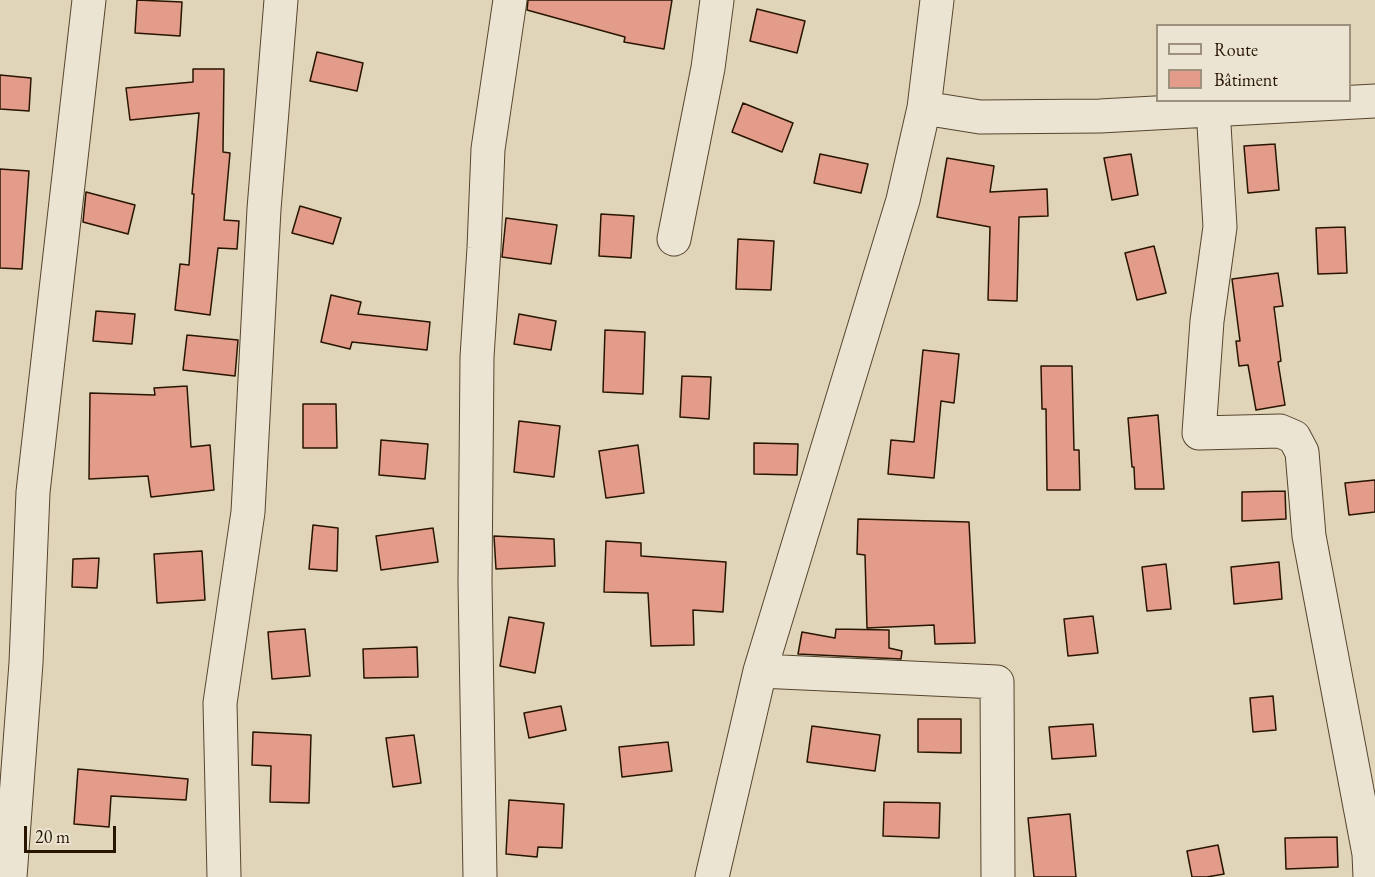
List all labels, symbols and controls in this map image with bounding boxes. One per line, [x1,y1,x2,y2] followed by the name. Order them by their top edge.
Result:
[1156,24,1351,102] legend
[1214,38,1258,61] text: Route
[1214,68,1278,91] text: Bâtiment
[27,814,118,852] scale bar
[35,825,70,848] text: 20 m

